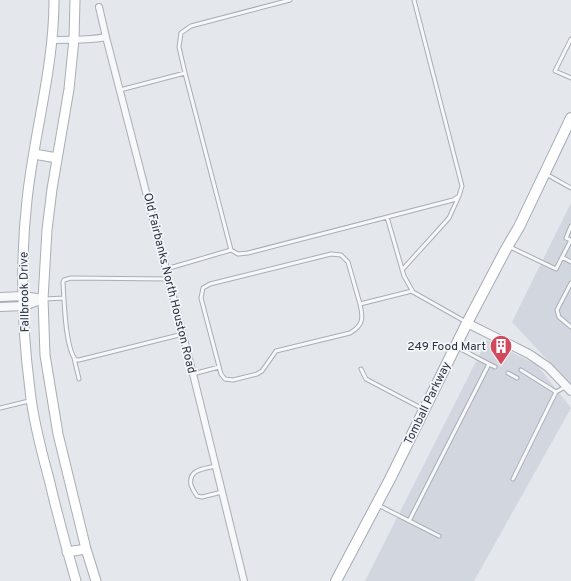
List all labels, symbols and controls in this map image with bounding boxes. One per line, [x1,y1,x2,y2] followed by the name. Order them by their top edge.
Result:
[139,191,199,375] street label: Old Fairbanks North Houston Road
[16,252,34,332] street label: Fallbrook Drive
[488,333,514,366] building icon: 249 Food Mart
[407,339,486,355] place label: 249 Food Mart
[401,359,455,448] street label: Tomball Parkway

